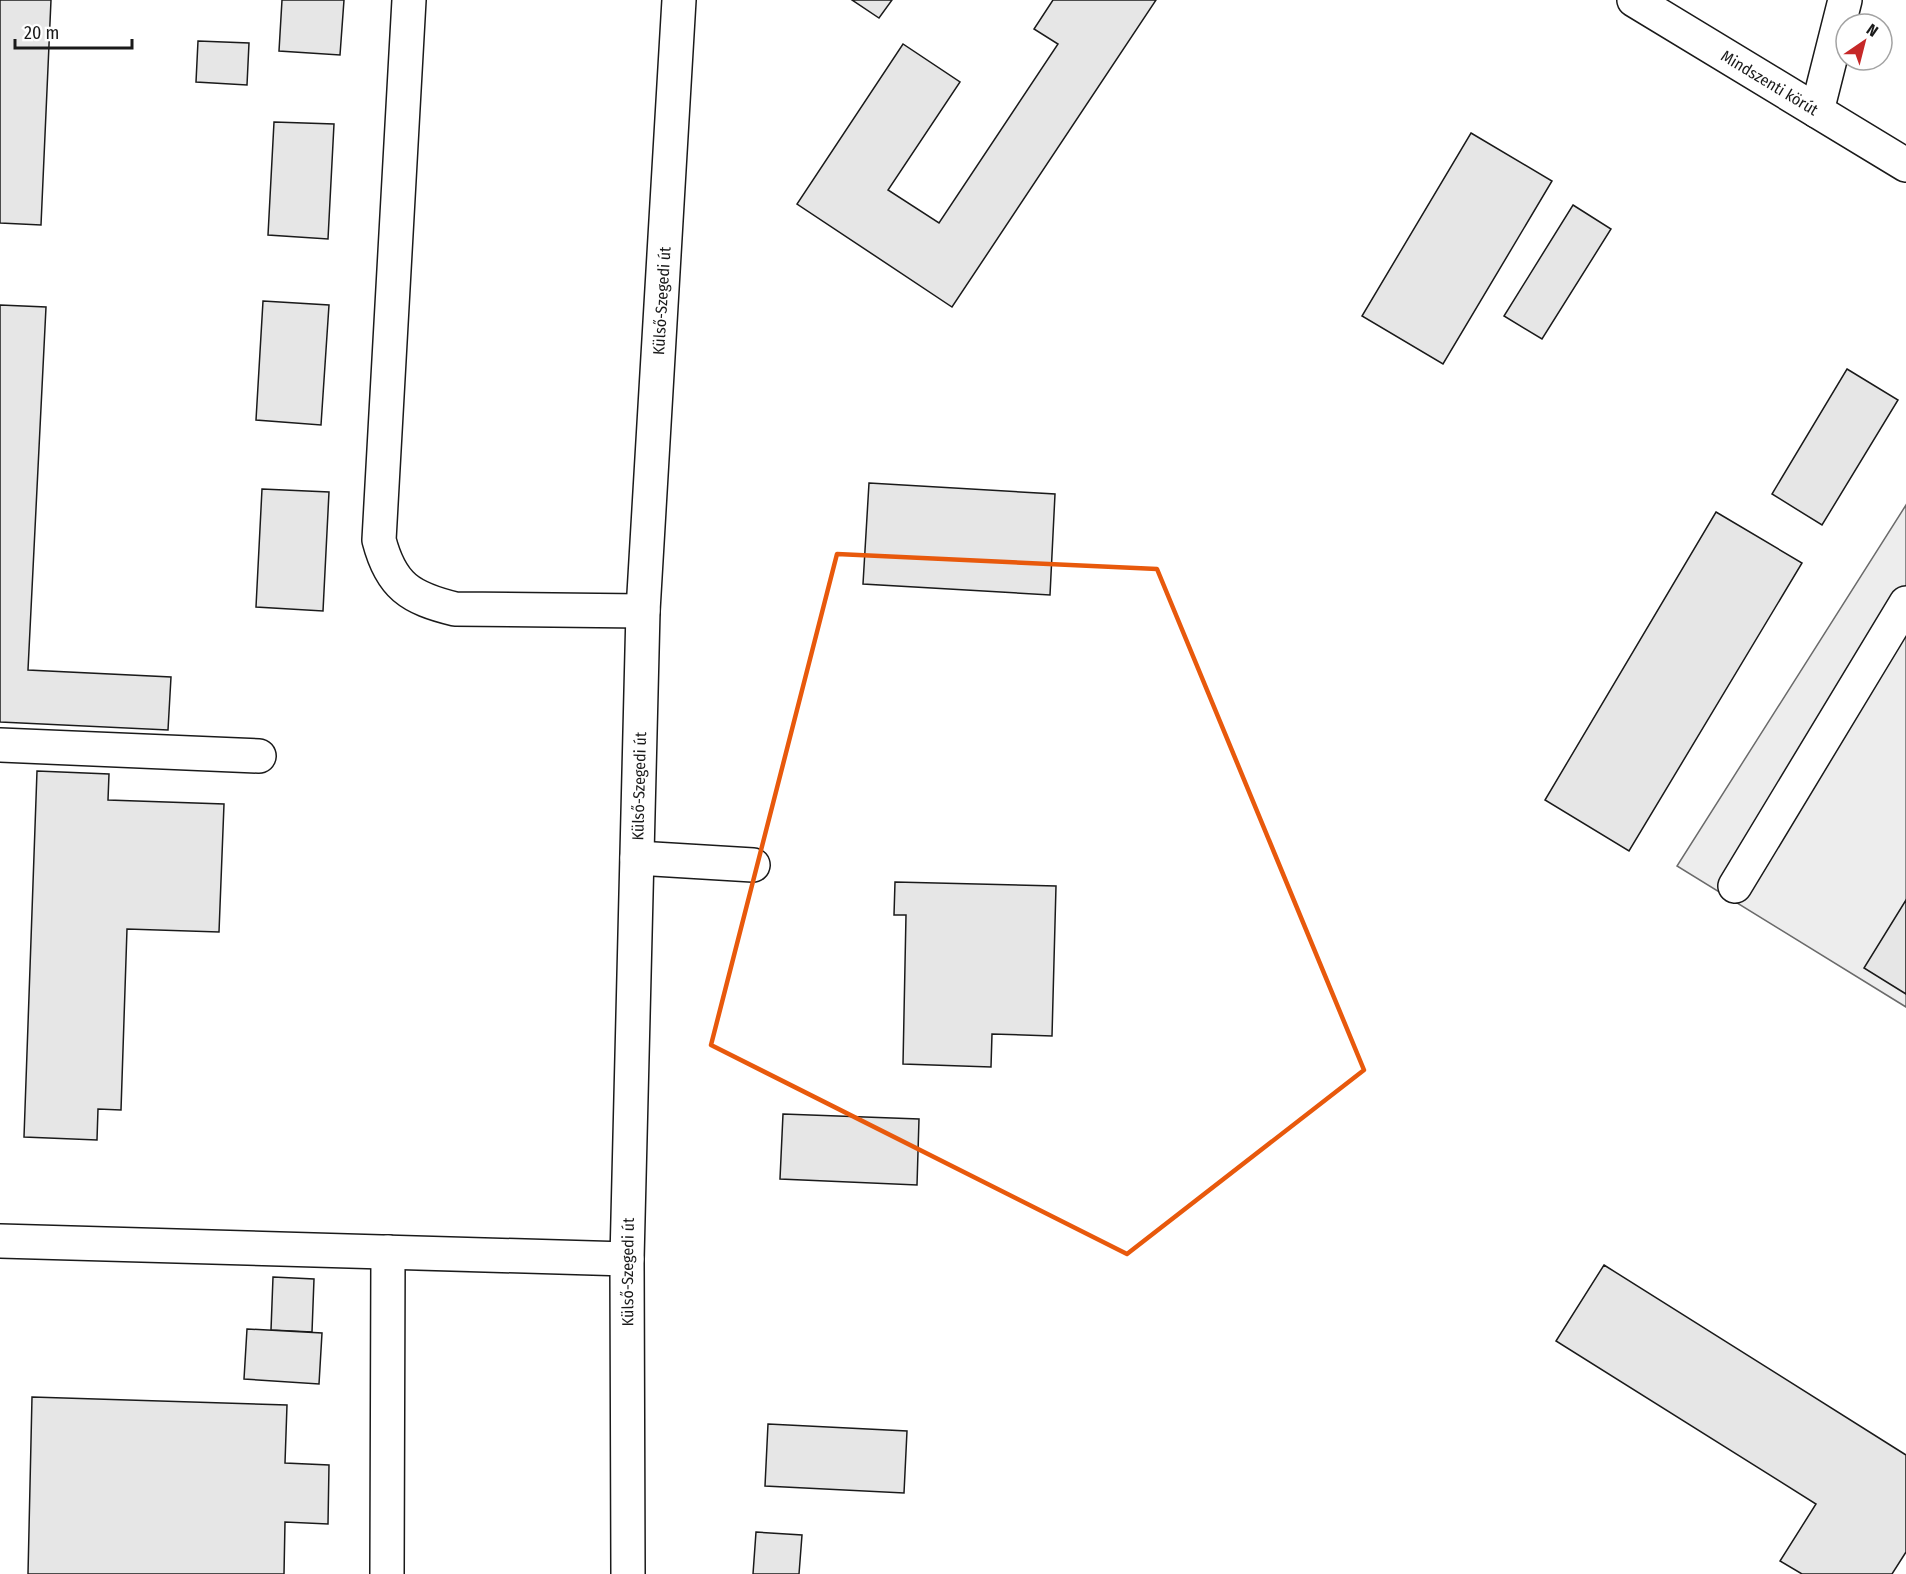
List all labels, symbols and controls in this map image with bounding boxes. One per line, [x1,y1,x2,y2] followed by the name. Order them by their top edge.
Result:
[15,12,132,50] scale bar
[1834,12,1894,72] north arrow
[1863,20,1882,41] text: N
[24,22,59,44] text: 20 m
[1718,46,1822,119] street label: Mindszenti körút
[649,245,674,355] street label: Külső-Szegedi út
[628,731,650,841] street label: Külső-Szegedi út
[617,1217,638,1326] street label: Külső-Szegedi út

